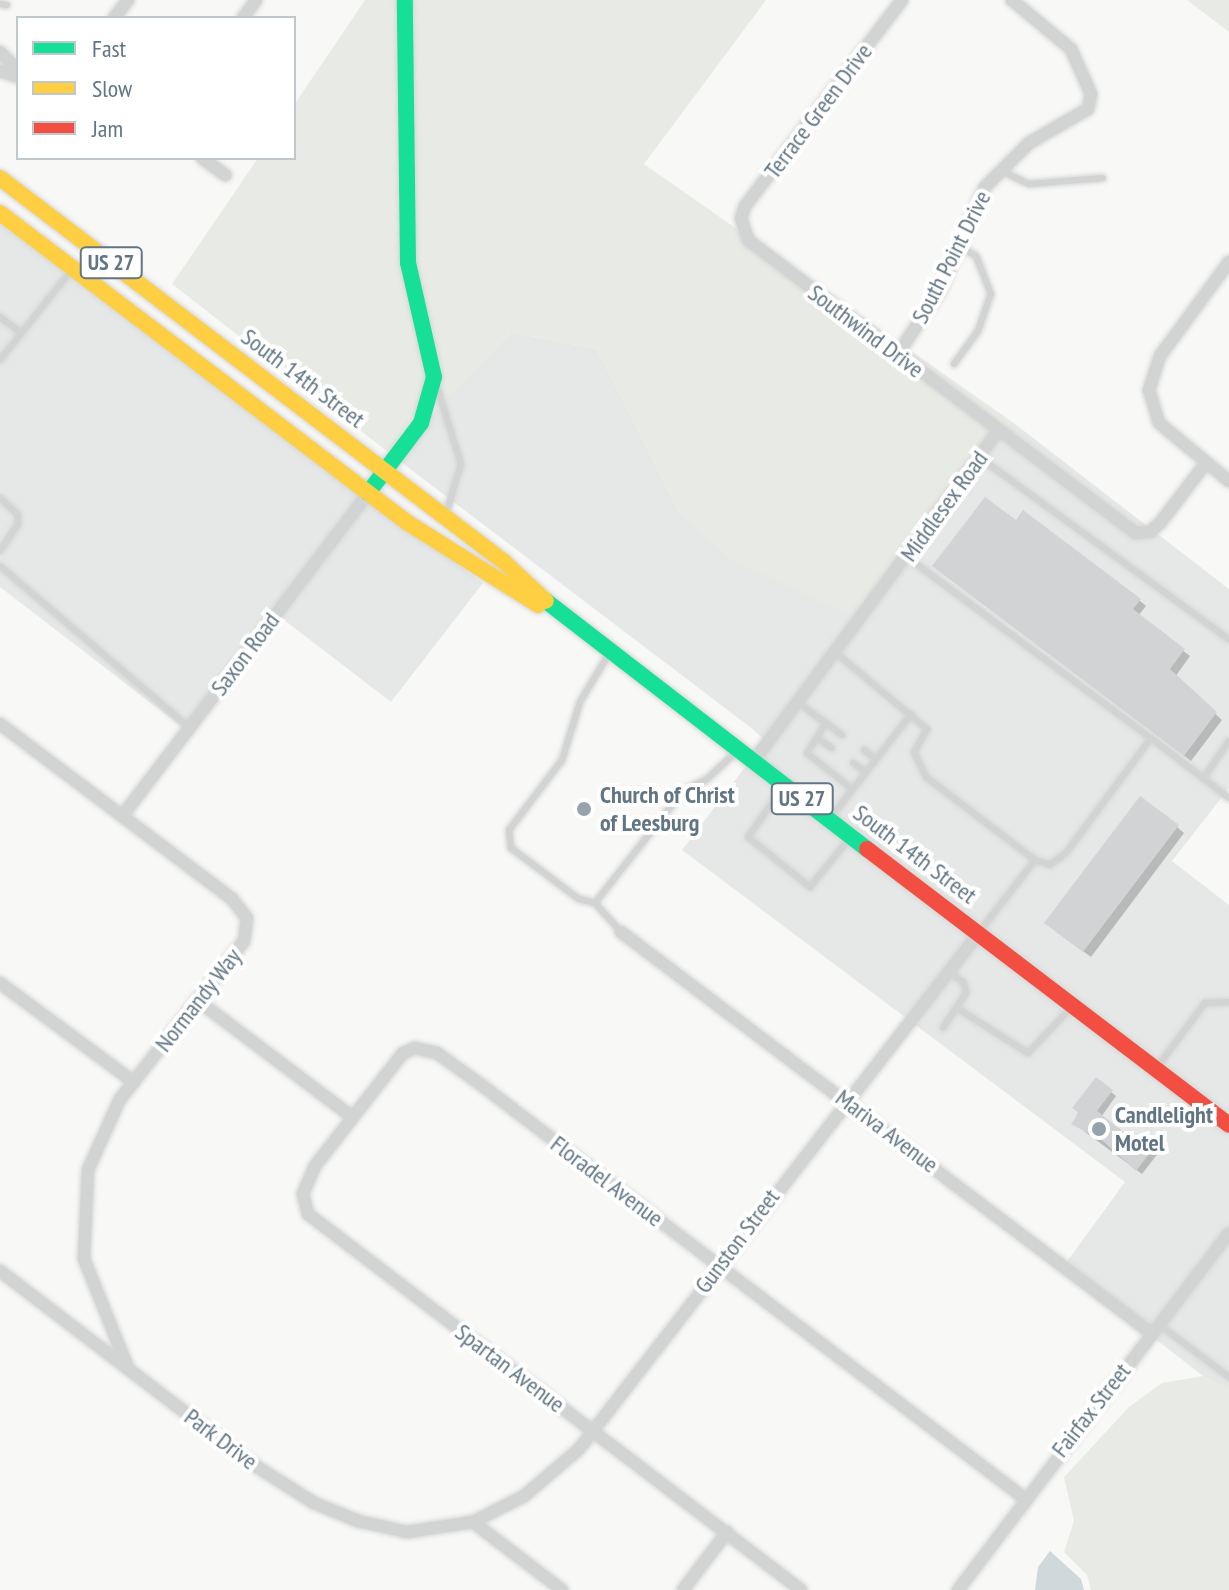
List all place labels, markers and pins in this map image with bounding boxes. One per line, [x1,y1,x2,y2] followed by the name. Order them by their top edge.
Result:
[600,781,735,837] place label: Church of Christ of Leesburg
[575,800,593,818] marker: Church of Christ of Leesburg
[1115,1101,1213,1157] place label: Candlelight Motel
[1090,1120,1108,1138] marker: Candlelight Motel

